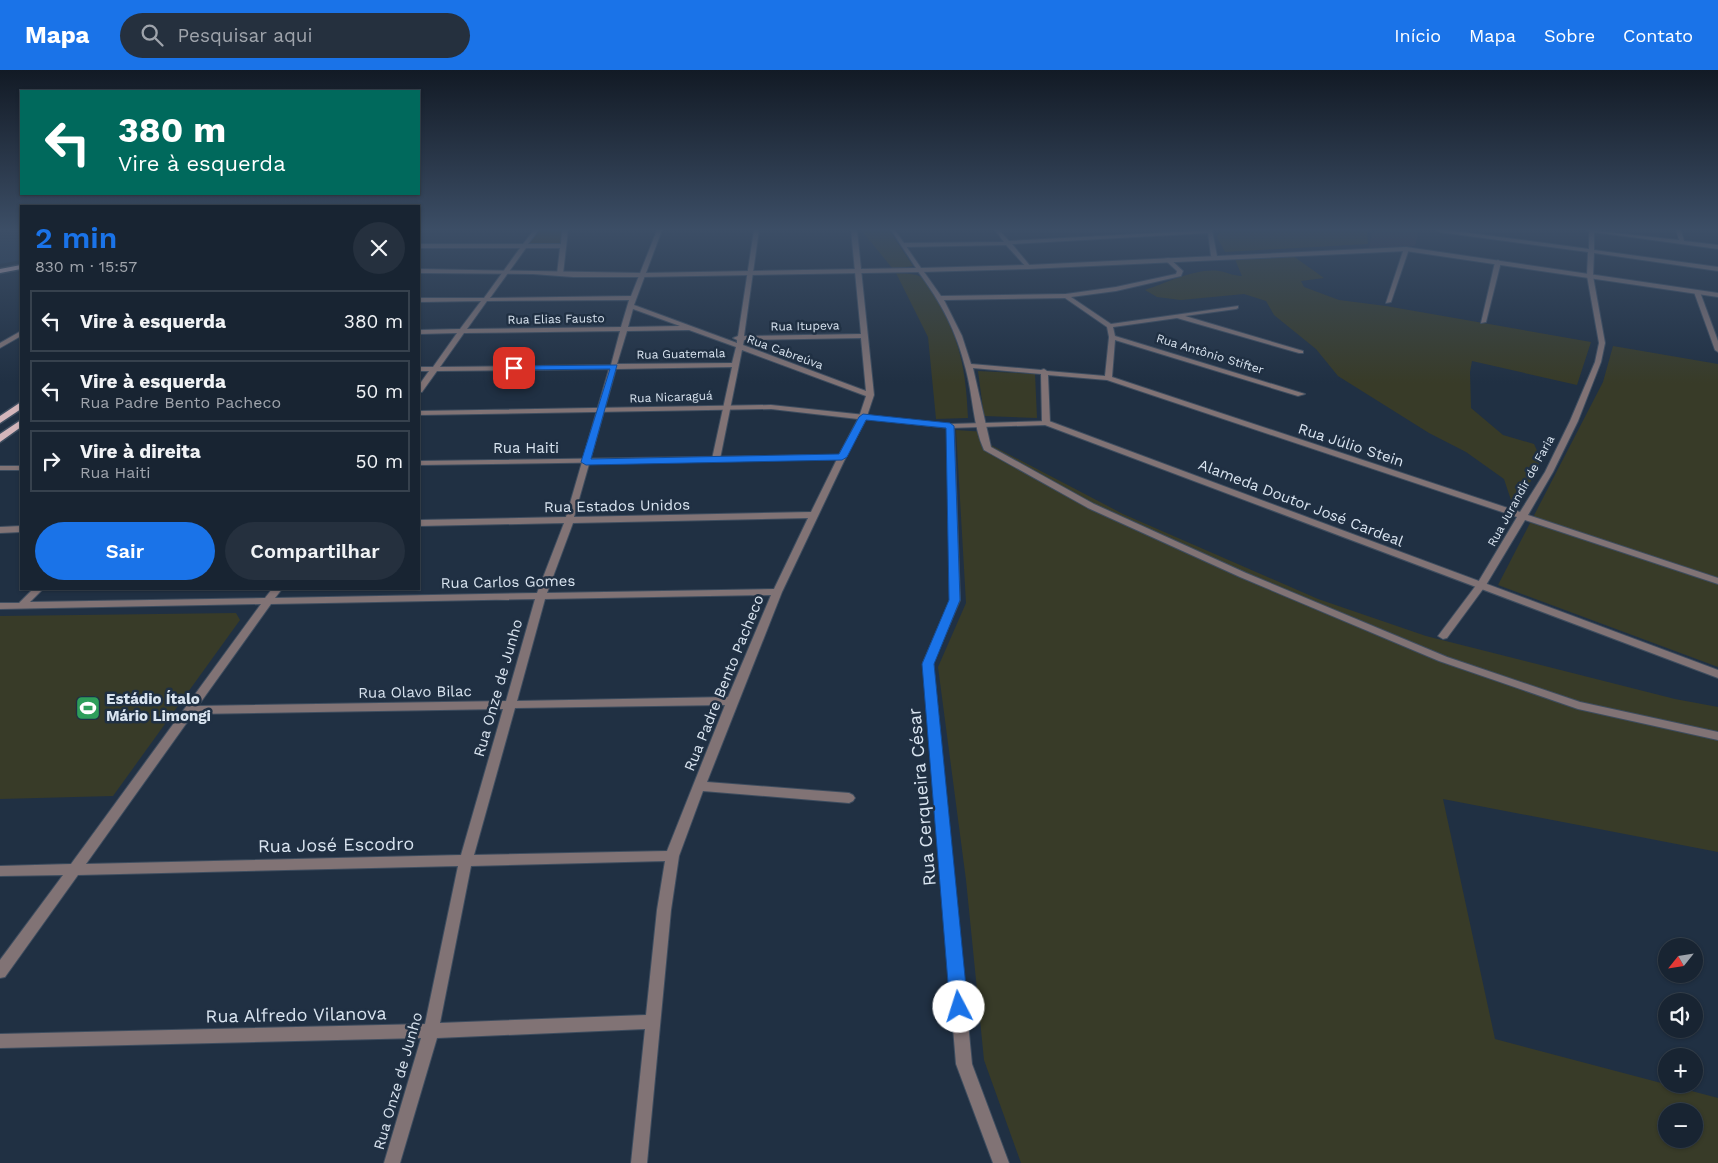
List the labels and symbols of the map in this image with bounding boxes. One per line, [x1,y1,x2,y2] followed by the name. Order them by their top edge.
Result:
[507,311,605,327] street label: Rua Elias Fausto
[770,318,840,334] street label: Rua Itupeva
[1155,331,1266,377] street label: Rua Antônio Stifter
[745,332,825,372] street label: Rua Cabreúva
[636,346,726,362] street label: Rua Guatemala
[493,347,535,389] pin
[629,389,713,405] street label: Rua Nicaraguá
[1296,419,1406,471] street label: Rua Júlio Stein
[1485,433,1558,549] street label: Rua Jurandir de Faria
[493,439,559,457] street label: Rua Haiti
[1196,455,1407,551] street label: Alameda Doutor José Cardeal
[544,496,690,516] street label: Rua Estados Unidos
[441,572,576,592] street label: Rua Carlos Gomes
[680,592,768,774] street label: Rua Padre Bento Pacheco
[470,617,526,759] street label: Rua Onze de Junho
[358,682,472,702] street label: Rua Olavo Bilac
[106,690,211,725] place label: Estádio Ítalo Mário Limongi
[75,695,101,721] sports icon: Estádio Ítalo Mário Limongi
[903,707,940,887] street label: Rua Cerqueira César
[258,833,414,856] street label: Rua José Escodro
[1658,938,1702,982] north arrow
[932,980,984,1032] position arrow
[205,1002,387,1027] street label: Rua Alfredo Vilanova
[370,1010,426,1152] street label: Rua Onze de Junho

